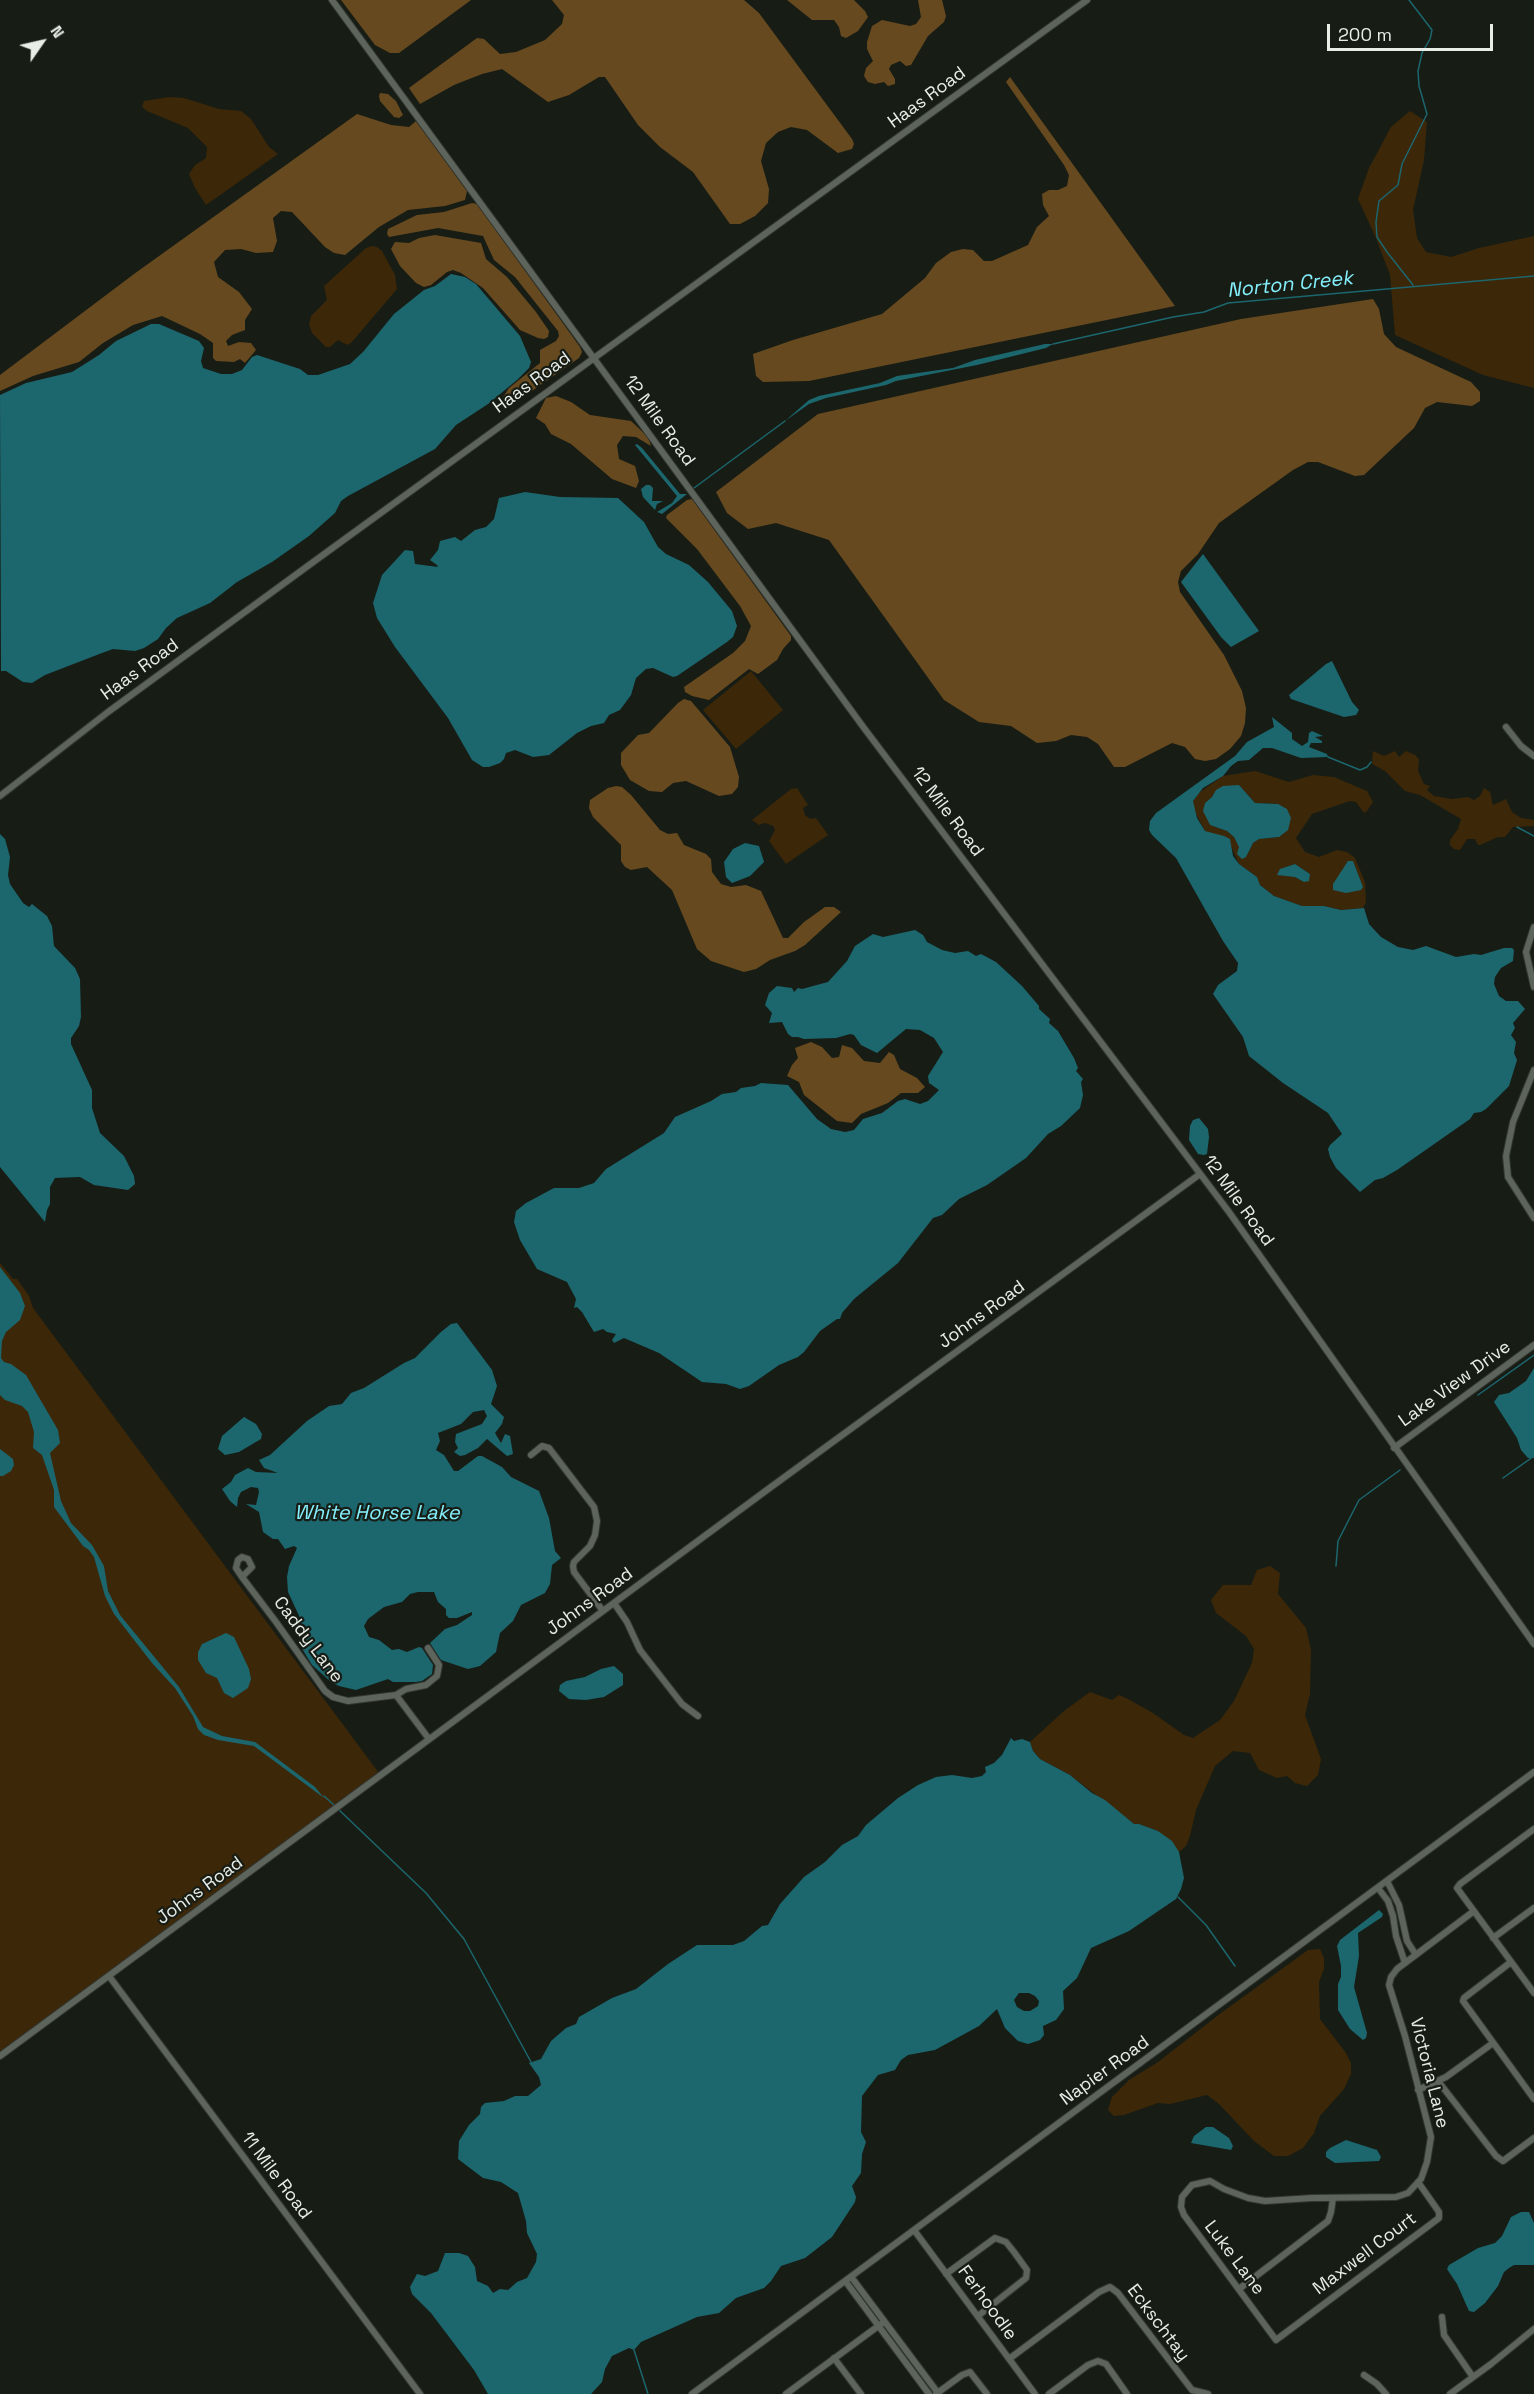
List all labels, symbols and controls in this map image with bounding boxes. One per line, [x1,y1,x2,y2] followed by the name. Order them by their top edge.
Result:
[12,12,72,72] north arrow
[1330,12,1496,50] scale bar
[46,21,69,42] text: N
[1338,23,1392,46] text: 200 m
[884,63,970,133] street label: Haas Road
[1226,266,1354,304] water label: Norton Creek
[489,348,575,418] street label: Haas Road
[619,371,699,471] street label: 12 Mile Road
[97,635,183,705] street label: Haas Road
[906,763,988,861] street label: 12 Mile Road
[1198,1151,1278,1251] street label: 12 Mile Road
[935,1276,1029,1354] street label: Johns Road
[1395,1336,1515,1432] street label: Lake View Drive
[294,1502,460,1526] water label: White Horse Lake
[543,1563,637,1641] street label: Johns Road
[269,1593,347,1687] street label: Caddy Lane
[153,1852,247,1930] street label: Johns Road
[1405,2016,1453,2130] street label: Victoria Lane
[1056,2032,1154,2110] street label: Napier Road
[236,2128,316,2224] street label: 11 Mile Road
[1309,2208,1421,2300] street label: Maxwell Court
[1199,2217,1269,2299] street label: Luke Lane
[953,2261,1021,2345] street label: Ferhoodle
[1122,2280,1194,2366] street label: Eckschtay

